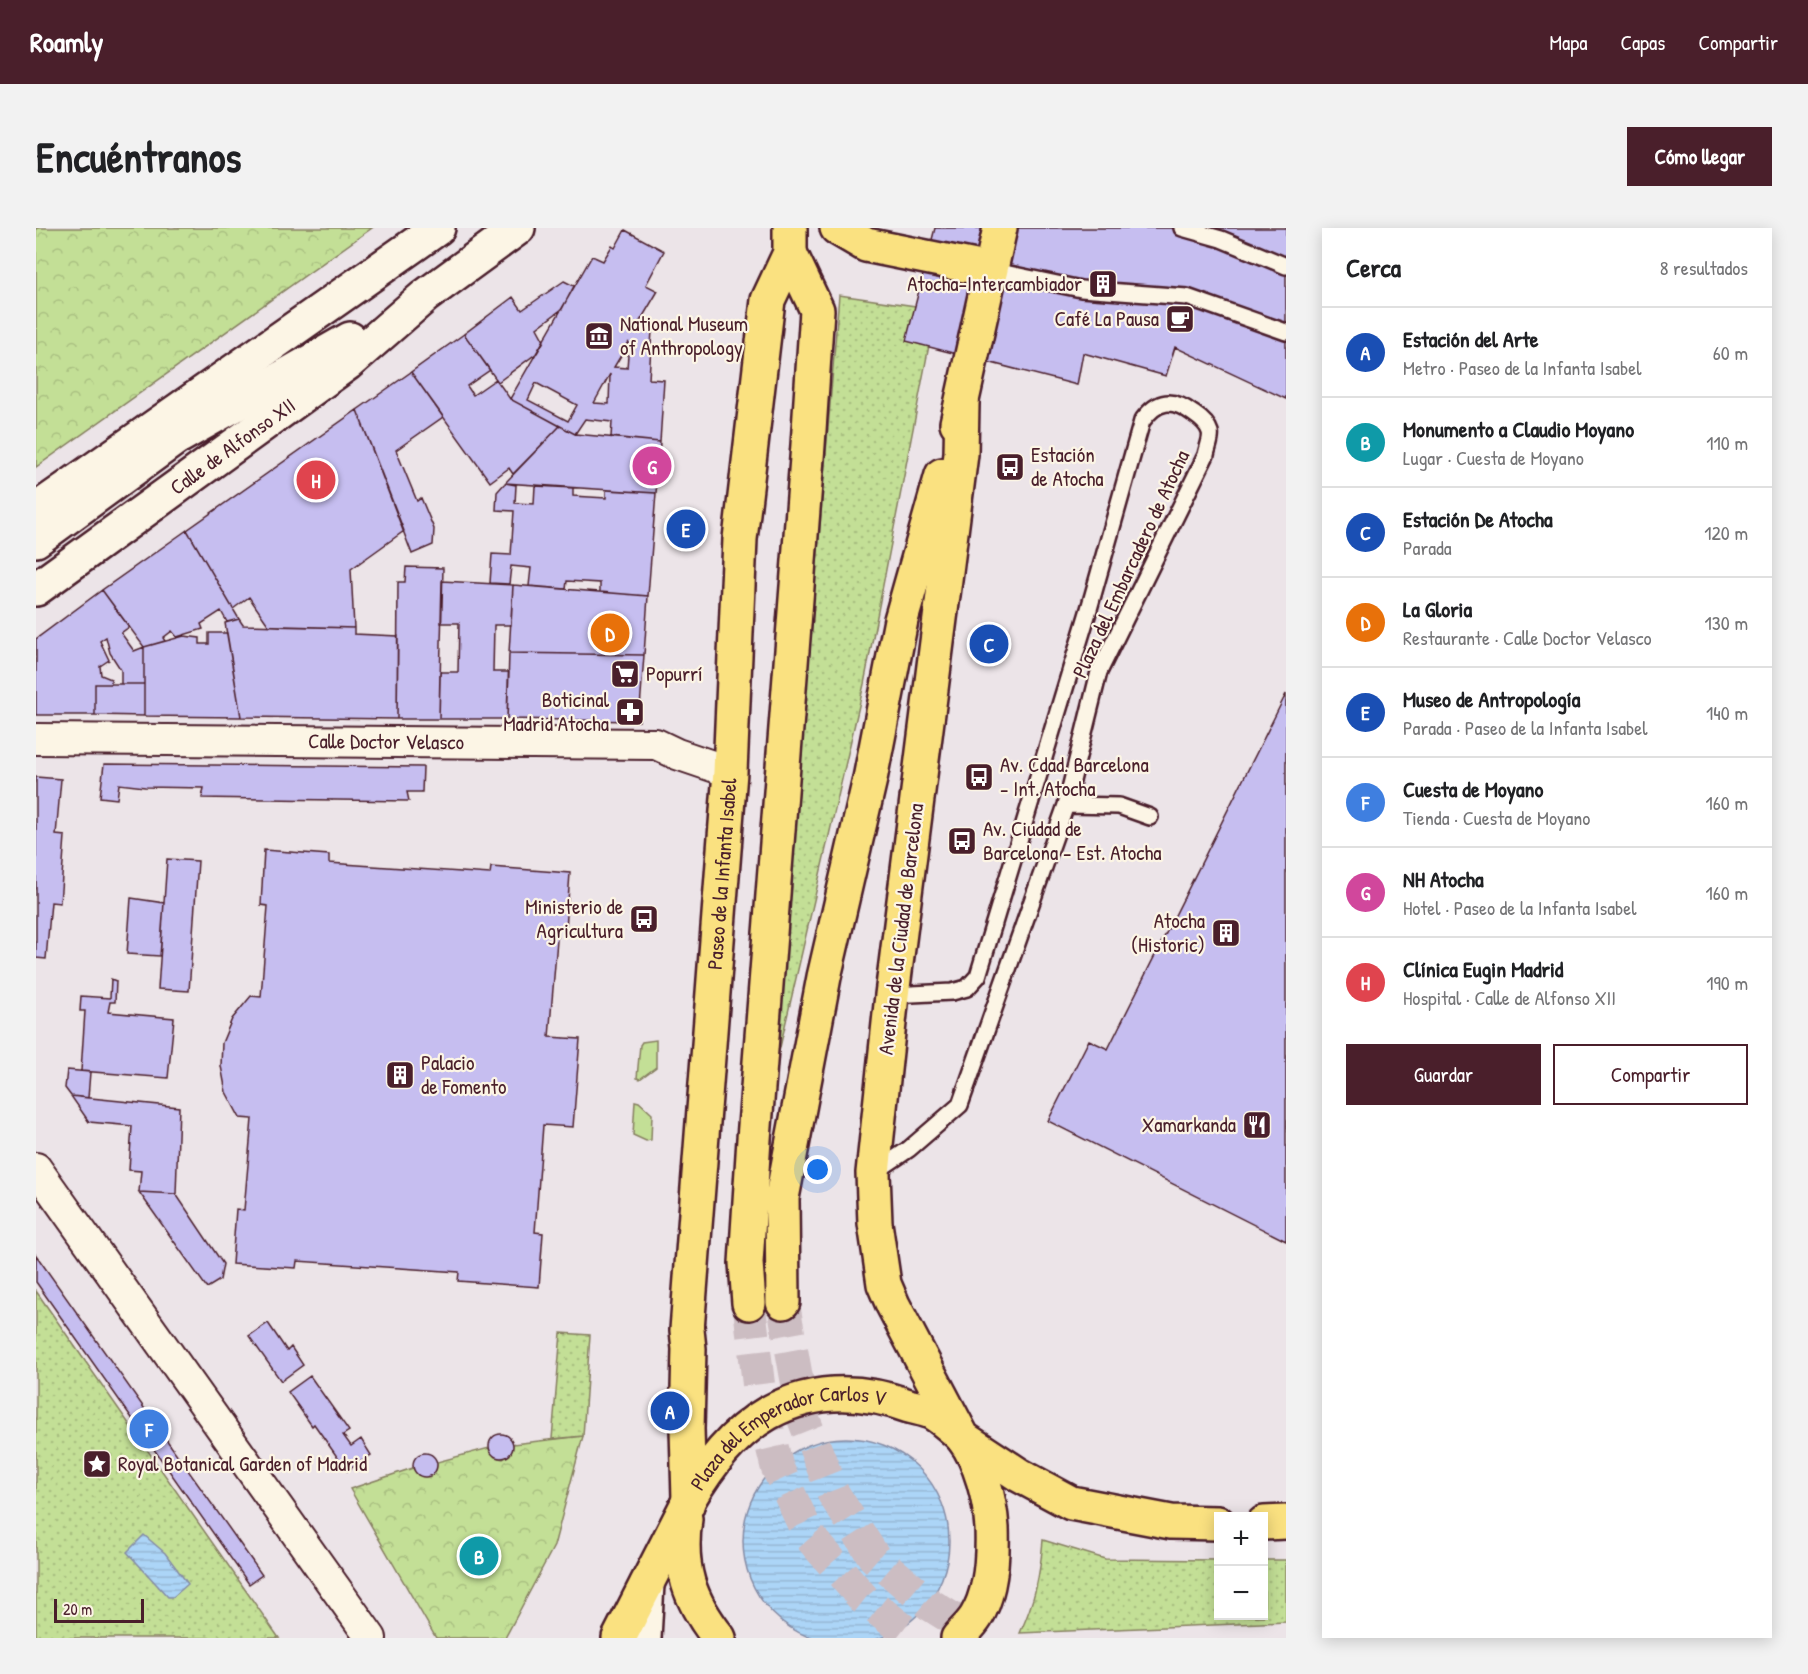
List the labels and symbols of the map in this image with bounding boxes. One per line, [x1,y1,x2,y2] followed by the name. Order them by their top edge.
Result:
[1087,268,1119,300] building icon: Atocha-Intercambiador
[907,269,1082,298] place label: Atocha-Intercambiador
[1164,303,1196,335] cafe icon: Café La Pausa
[1055,304,1159,333] place label: Café La Pausa
[620,309,748,362] place label: National Museum of Anthropology
[583,320,615,352] museum icon: National Museum of Anthropology
[164,391,301,501] street label: Calle de Alfonso XII
[1031,440,1104,493] place label: Estación de Atocha
[632,444,672,488] pin: G
[1065,445,1196,682] street label: Plaza del Embarcadero de Atocha
[994,451,1026,483] bus stop icon: Estación de Atocha
[296,458,336,502] pin: H
[666,506,706,552] pin: E
[590,610,630,656] pin: D
[970,622,1008,666] pin: C
[609,658,641,690] supermarket icon: Popurrí
[646,659,703,688] place label: Popurrí
[503,685,609,738] place label: Boticinal Madrid Atocha
[614,696,646,728] pharmacy icon: Boticinal Madrid Atocha
[308,726,464,756] street label: Calle Doctor Velasco
[1000,750,1149,803] place label: Av. Cdad. Barcelona - Int. Atocha
[963,761,995,793] bus stop icon: Av. Cdad. Barcelona - Int. Atocha
[700,777,744,971] street label: Paseo de la Infanta Isabel
[871,802,930,1056] street label: Avenida de la Ciudad de Barcelona
[983,814,1161,867] place label: Av. Ciudad de Barcelona - Est. Atocha
[946,825,978,857] bus stop icon: Av. Ciudad de Barcelona - Est. Atocha
[525,892,623,945] place label: Ministerio de Agricultura
[628,903,660,935] bus stop icon: Ministerio de Agricultura
[1131,906,1205,959] place label: Atocha (Historic)
[1210,917,1242,949] building icon: Atocha (Historic)
[421,1048,507,1101] place label: Palacio de Fomento
[384,1059,416,1091] building icon: Palacio de Fomento
[1241,1109,1273,1141] restaurant icon: Xamarkanda
[1142,1110,1236,1139] place label: Xamarkanda
[803,1155,832,1184] your location
[683,1379,889,1496] street label: Plaza del Emperador Carlos V
[650,1388,690,1434] pin: A
[130,1406,168,1452] pin: F
[81,1448,113,1480] place icon: Royal Botanical Garden of Madrid
[118,1449,367,1478] place label: Royal Botanical Garden of Madrid
[460,1534,498,1578] pin: B
[54,1596,144,1624] scale bar

